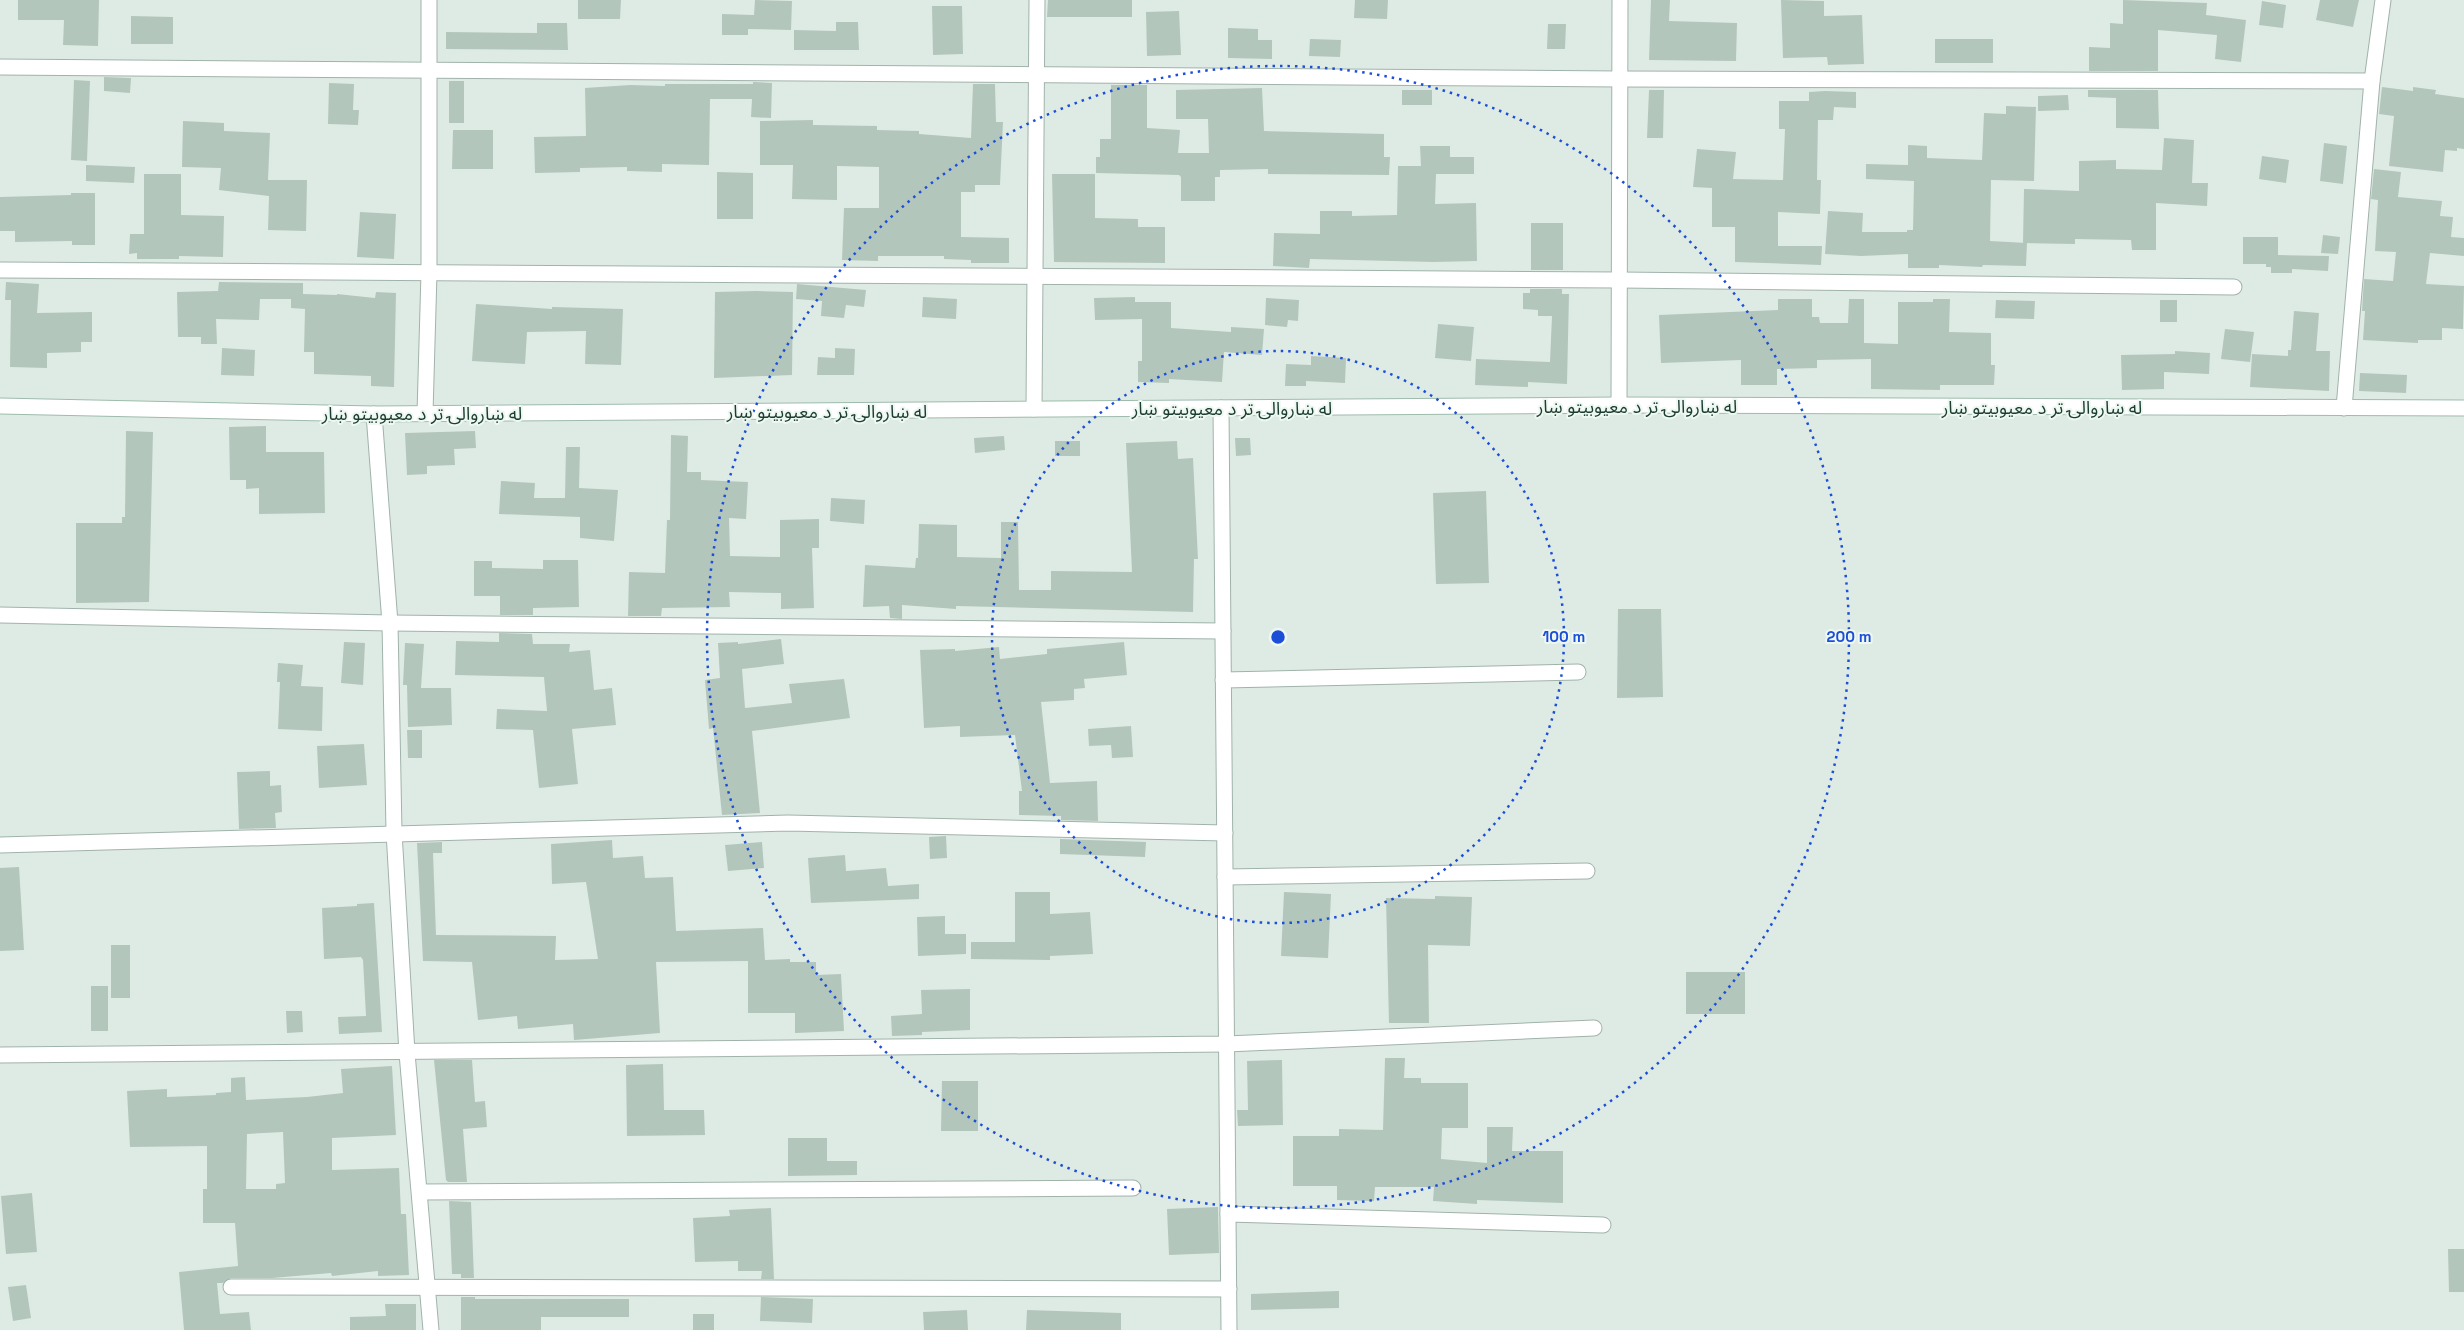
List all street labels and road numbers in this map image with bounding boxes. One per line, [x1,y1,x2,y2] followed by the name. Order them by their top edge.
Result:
[1536,395,1737,418] street label: له ښاروالۍ تر د معیوبیتو ښار
[1941,396,2142,419] street label: له ښاروالۍ تر د معیوبیتو ښار
[1131,397,1332,420] street label: له ښاروالۍ تر د معیوبیتو ښار
[726,400,927,423] street label: له ښاروالۍ تر د معیوبیتو ښار
[321,402,522,425] street label: له ښاروالۍ تر د معیوبیتو ښار

